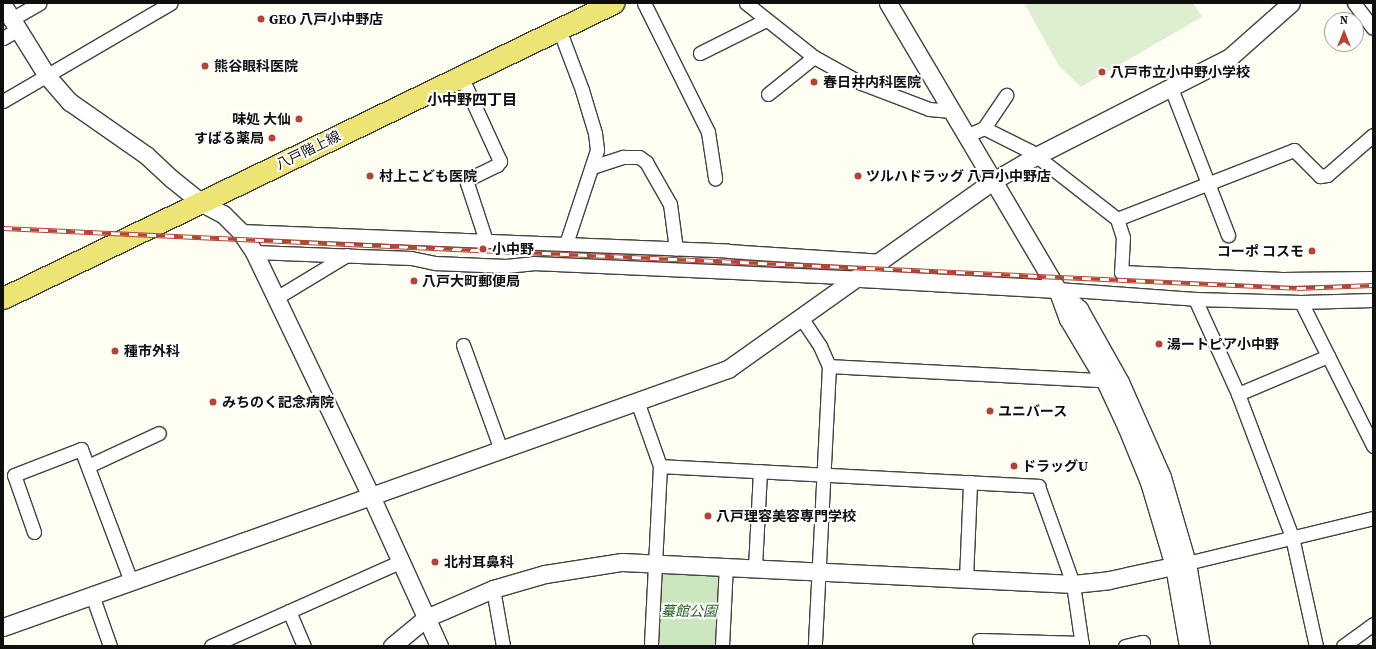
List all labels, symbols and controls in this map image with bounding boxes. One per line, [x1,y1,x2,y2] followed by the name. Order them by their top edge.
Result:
[269,11,383,27] place label: GEO 八戸小中野店
[1324,12,1364,52] north arrow
[1340,13,1348,28] text: N
[256,14,266,24] marker: GEO 八戸小中野店
[214,58,298,74] place label: 熊谷眼科医院
[199,60,211,72] marker: 熊谷眼科医院
[1110,64,1250,80] place label: 八戸市立小中野小学校
[1097,67,1107,77] marker: 八戸市立小中野小学校
[823,74,921,90] place label: 春日井内科医院
[808,76,820,88] marker: 春日井内科医院
[427,91,517,109] district label: 小中野四丁目
[232,111,291,127] place label: 味処 大仙
[294,114,304,124] marker: 味処 大仙
[273,127,343,173] street label: 八戸階上線
[194,130,264,146] place label: すばる薬局
[267,133,277,143] marker: すばる薬局
[379,168,477,184] place label: 村上こども医院
[866,168,1051,184] place label: ツルハドラッグ 八戸小中野店
[364,170,376,182] marker: 村上こども医院
[853,171,863,181] marker: ツルハドラッグ 八戸小中野店
[492,241,534,257] place label: 小中野
[477,243,489,255] marker: 小中野
[1217,243,1304,259] place label: コーポ コスモ
[1307,246,1317,256] marker: コーポ コスモ
[422,273,520,289] place label: 八戸大町郵便局
[409,276,419,286] marker: 八戸大町郵便局
[1167,336,1279,352] place label: 湯ートピア小中野
[1154,339,1164,349] marker: 湯ートピア小中野
[124,343,180,359] place label: 種市外科
[109,345,121,357] marker: 種市外科
[222,394,334,410] place label: みちのく記念病院
[207,396,219,408] marker: みちのく記念病院
[998,403,1068,419] place label: ユニバース
[985,406,995,416] marker: ユニバース
[1022,458,1088,474] place label: ドラッグU
[1009,461,1019,471] marker: ドラッグU
[716,508,856,524] place label: 八戸理容美容専門学校
[703,511,713,521] marker: 八戸理容美容専門学校
[444,554,514,570] place label: 北村耳鼻科
[429,556,441,568] marker: 北村耳鼻科
[661,603,717,619] park label: 蟇館公園

